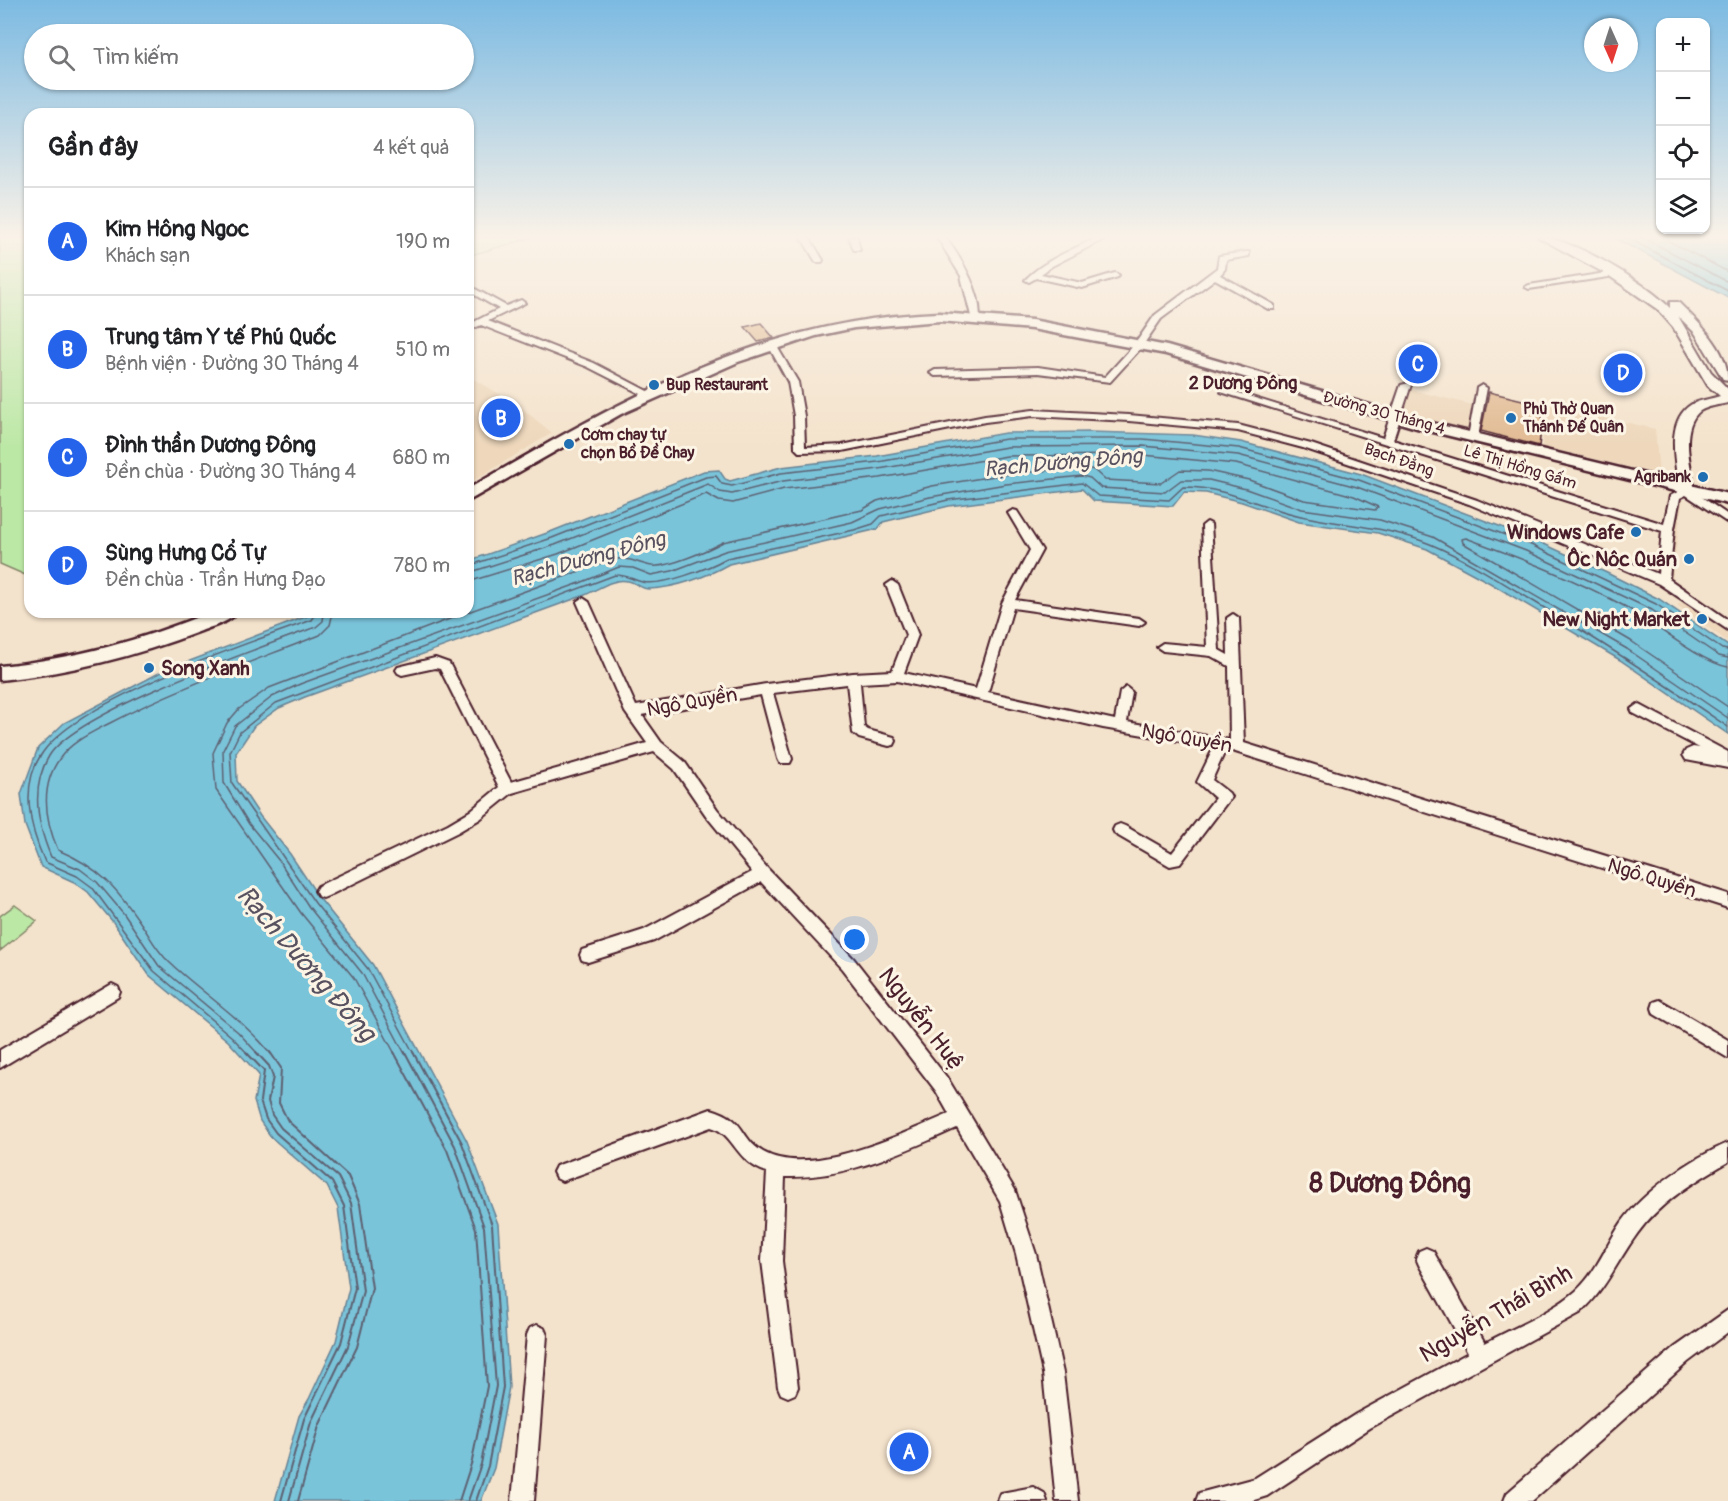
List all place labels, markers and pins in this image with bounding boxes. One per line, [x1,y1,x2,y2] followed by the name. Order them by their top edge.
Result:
[1398,342,1438,386] pin: C
[1604,350,1642,395] pin: D
[666,375,769,395] place label: Bup Restaurant
[647,378,661,392] marker: Bup Restaurant
[482,396,520,440] pin: B
[1522,399,1624,437] place label: Phủ Thờ Quan Thánh Đế Quân
[1504,411,1518,425] marker: Phủ Thờ Quan Thánh Đế Quân
[580,425,695,463] place label: Cơm chay tự chọn Bồ Đề Chay
[562,437,576,451] marker: Cơm chay tự chọn Bồ Đề Chay
[1633,467,1691,487] place label: Agribank
[1696,470,1710,484] marker: Agribank
[1507,520,1625,545] place label: Windows Cafe
[1629,525,1643,539] marker: Windows Cafe
[1567,547,1677,572] place label: Ôc Nôc Quán
[1682,552,1696,566] marker: Ôc Nôc Quán
[1543,607,1691,632] place label: New Night Market
[1695,612,1709,626] marker: New Night Market
[161,656,250,681] place label: Song Xanh
[142,661,156,675] marker: Song Xanh
[890,1430,928,1474] pin: A

